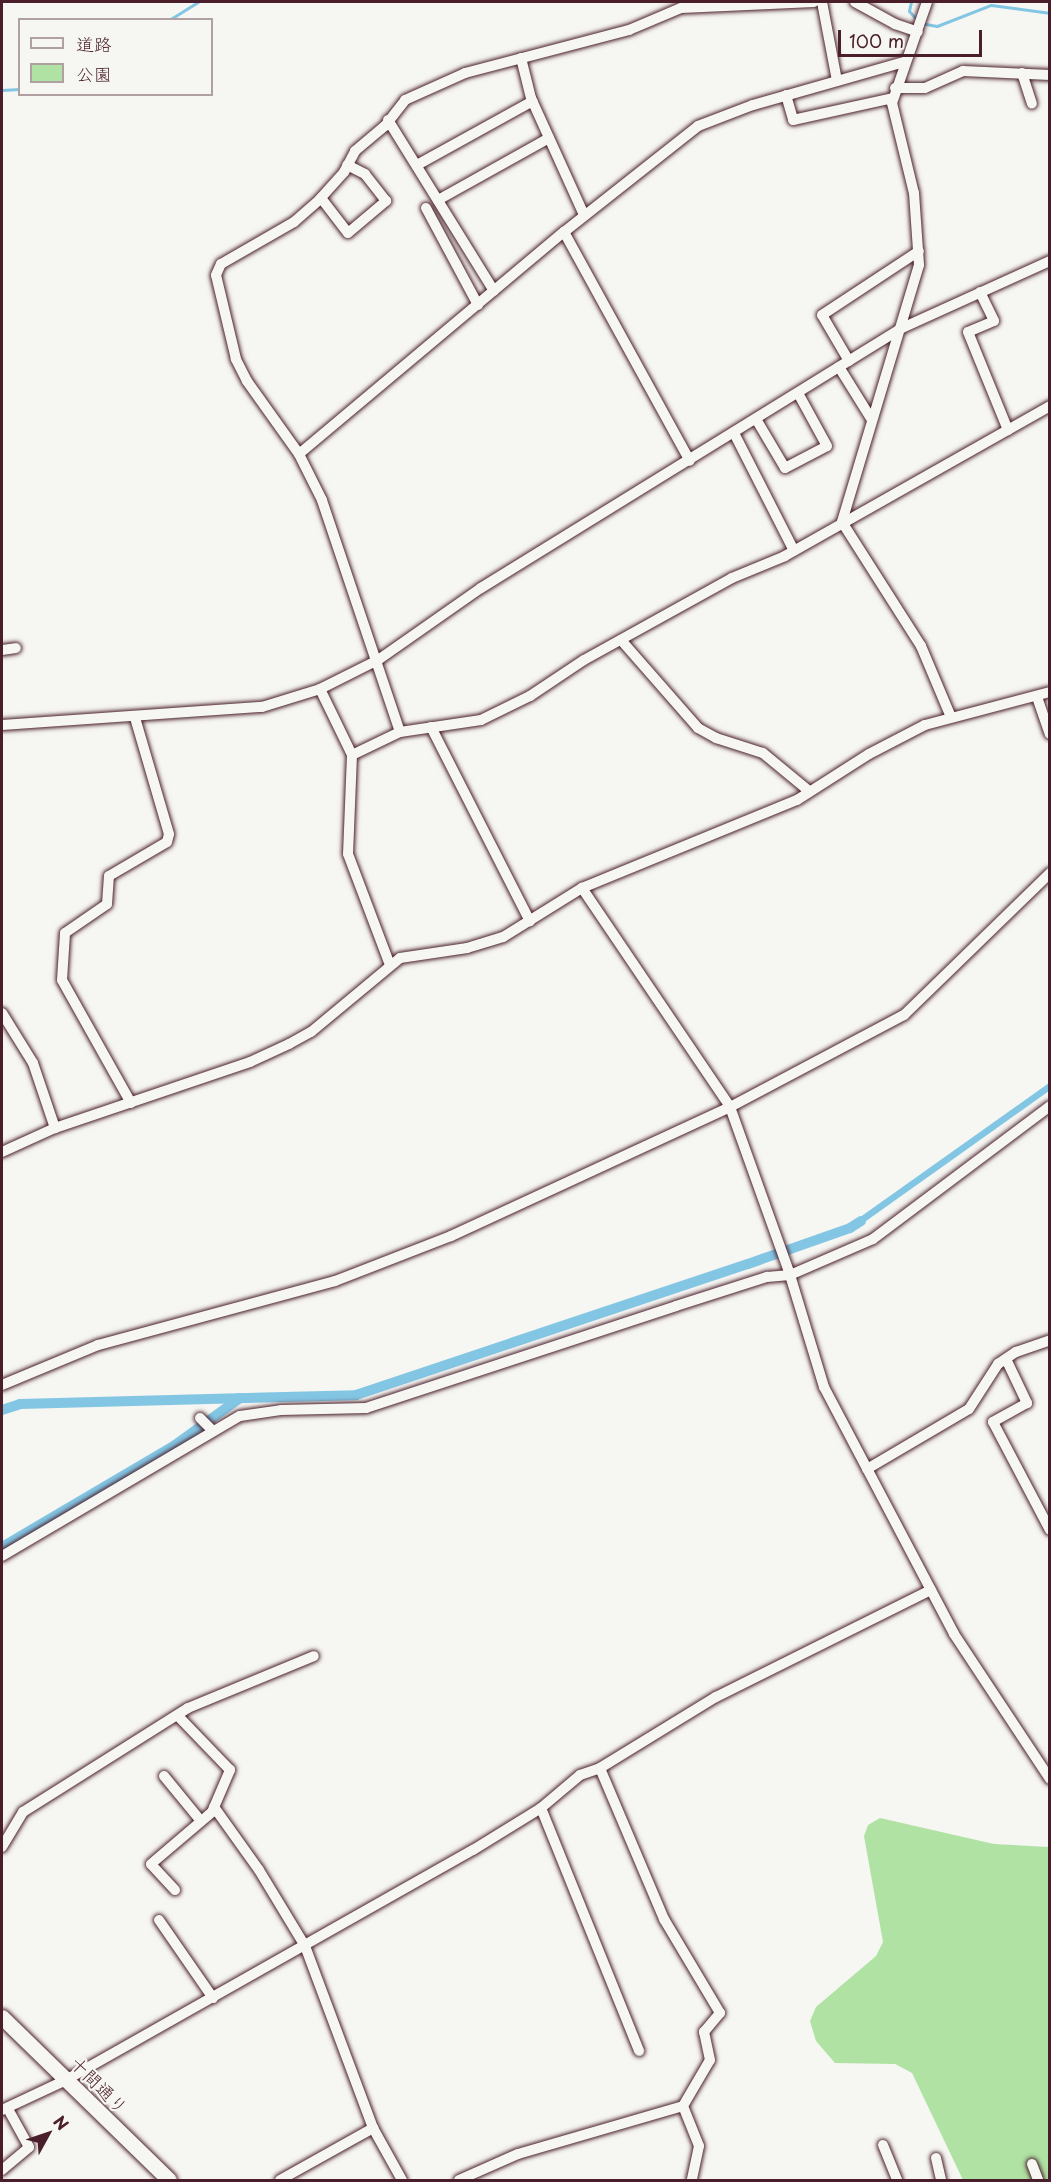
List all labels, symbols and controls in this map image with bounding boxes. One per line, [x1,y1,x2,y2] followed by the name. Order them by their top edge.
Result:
[18,18,213,96] legend
[841,18,985,56] scale bar
[849,27,904,54] text: 100 m
[76,30,112,57] text: 道路
[76,60,112,87] text: 公園
[66,2052,132,2118] street label: 十間通り
[18,2104,78,2164] north arrow
[49,2110,75,2135] text: N

